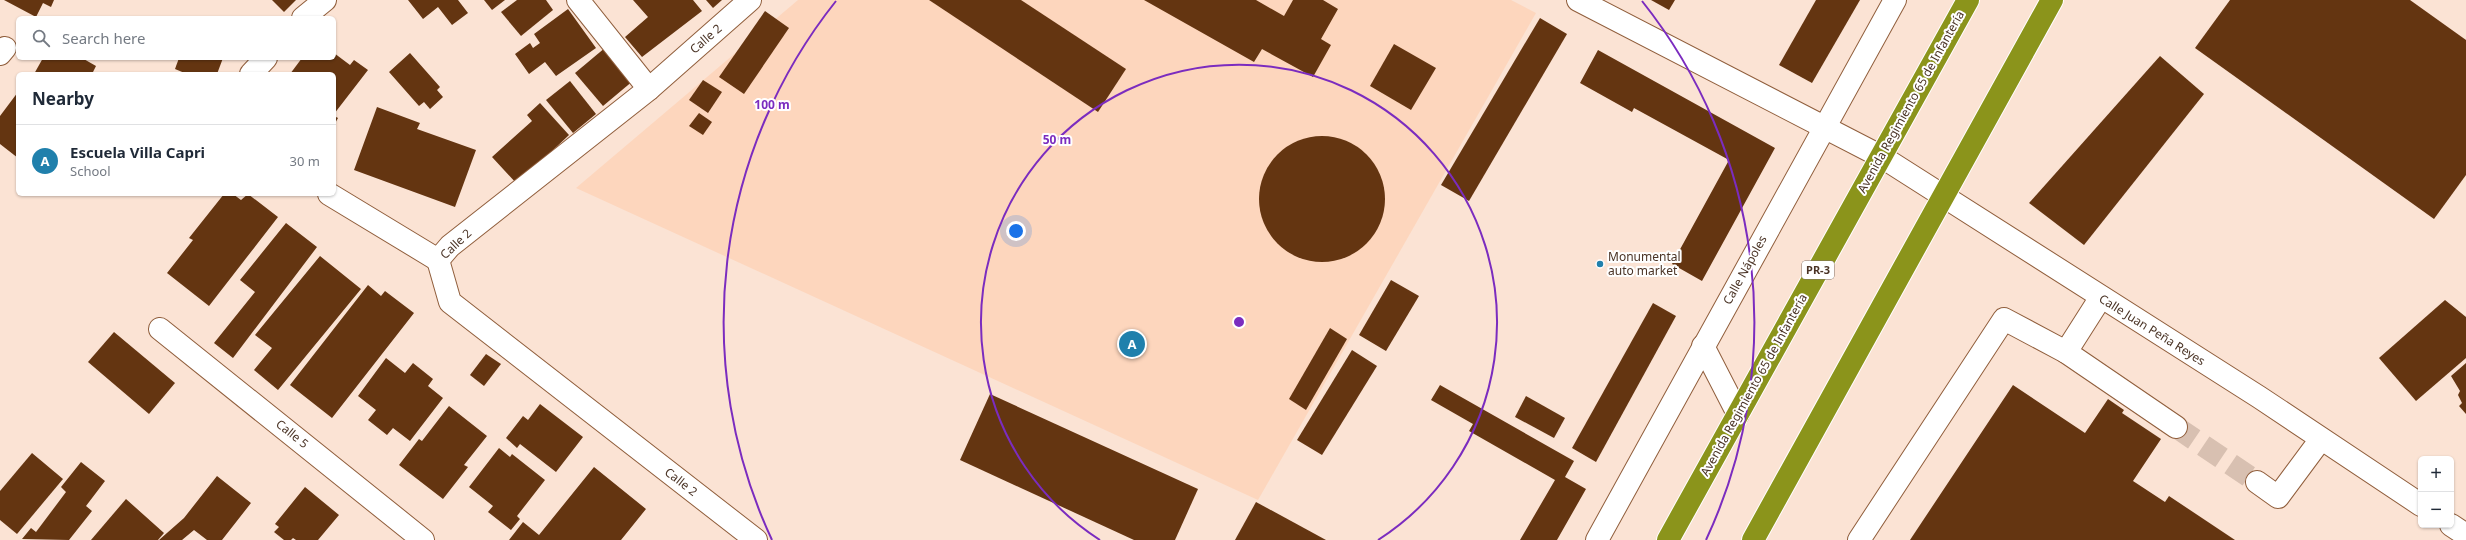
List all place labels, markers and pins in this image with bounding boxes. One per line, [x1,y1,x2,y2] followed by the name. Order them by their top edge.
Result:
[1608,248,1681,279] place label: Monumental auto market
[1595,259,1605,269] marker: Monumental auto market
[1232,315,1246,329] centre of rings
[1119,329,1145,359] pin: A

